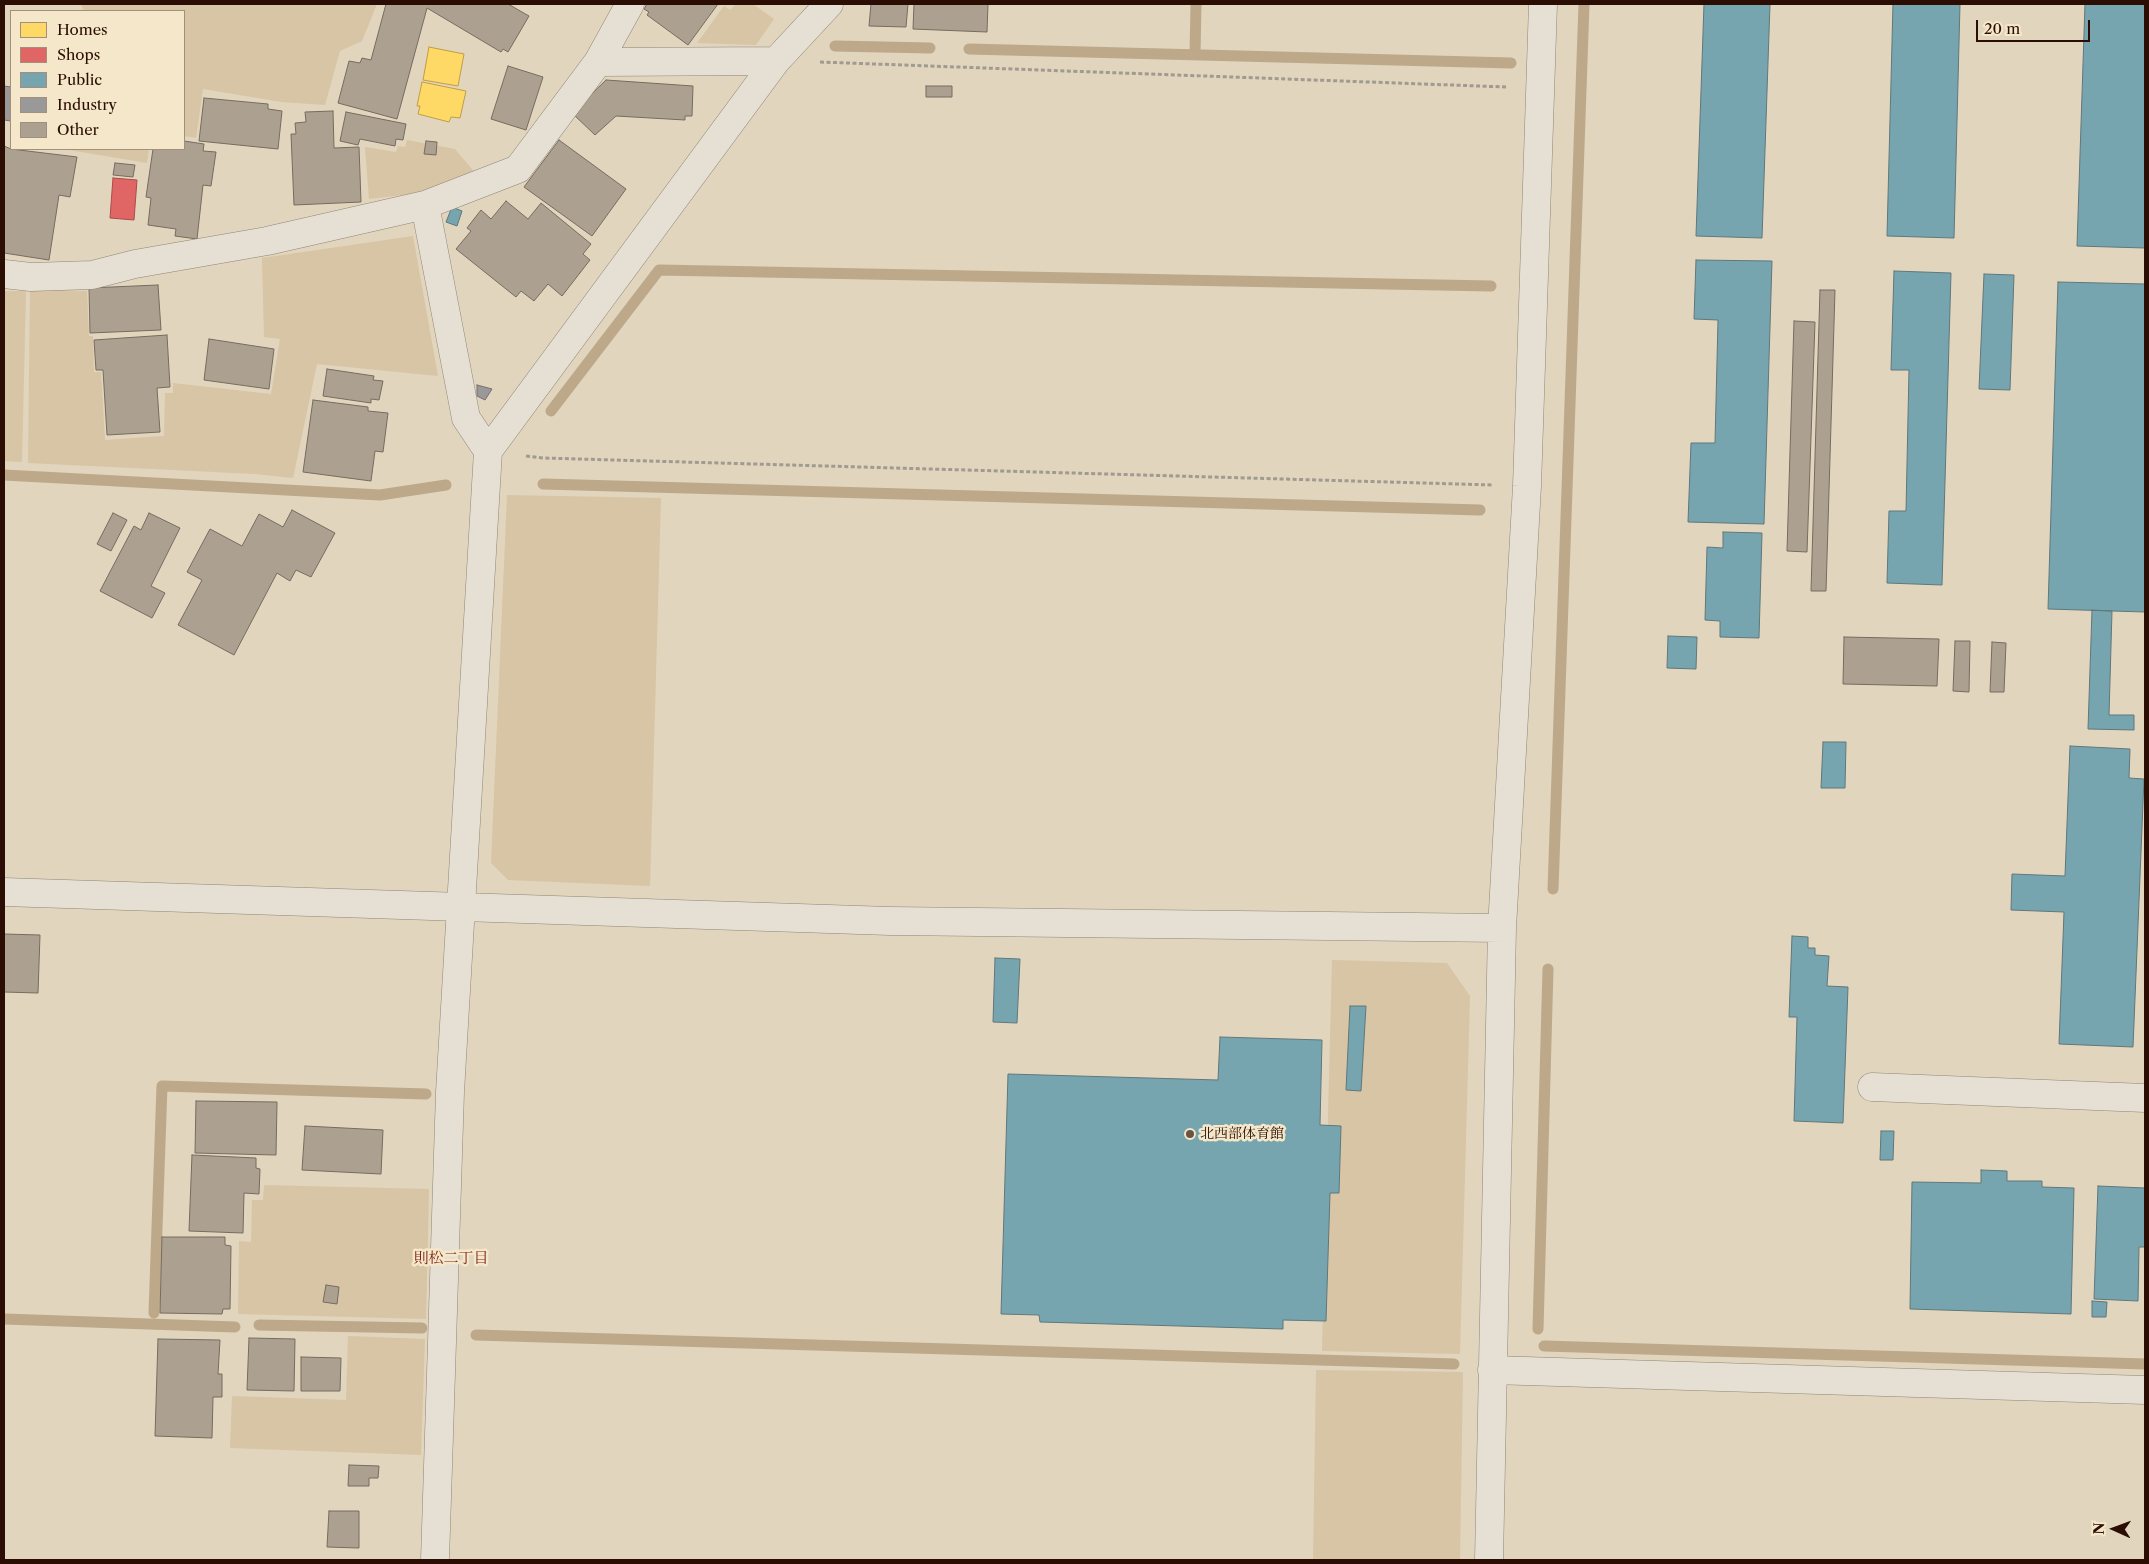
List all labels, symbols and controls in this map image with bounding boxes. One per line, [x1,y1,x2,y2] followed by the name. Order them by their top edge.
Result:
[10,10,185,150] legend
[1979,10,2093,42] scale bar
[1984,19,2020,38] text: 20 m
[57,20,108,39] text: Homes
[57,45,100,64] text: Shops
[57,70,102,89] text: Public
[57,95,117,114] text: Industry
[57,120,99,139] text: Other
[1200,1126,1284,1142] place label: 北西部体育館
[1184,1128,1196,1140] marker: 北西部体育館
[414,1250,488,1268] district label: 則松二丁目
[2089,1504,2139,1554] north arrow
[2090,1522,2108,1535] text: N

